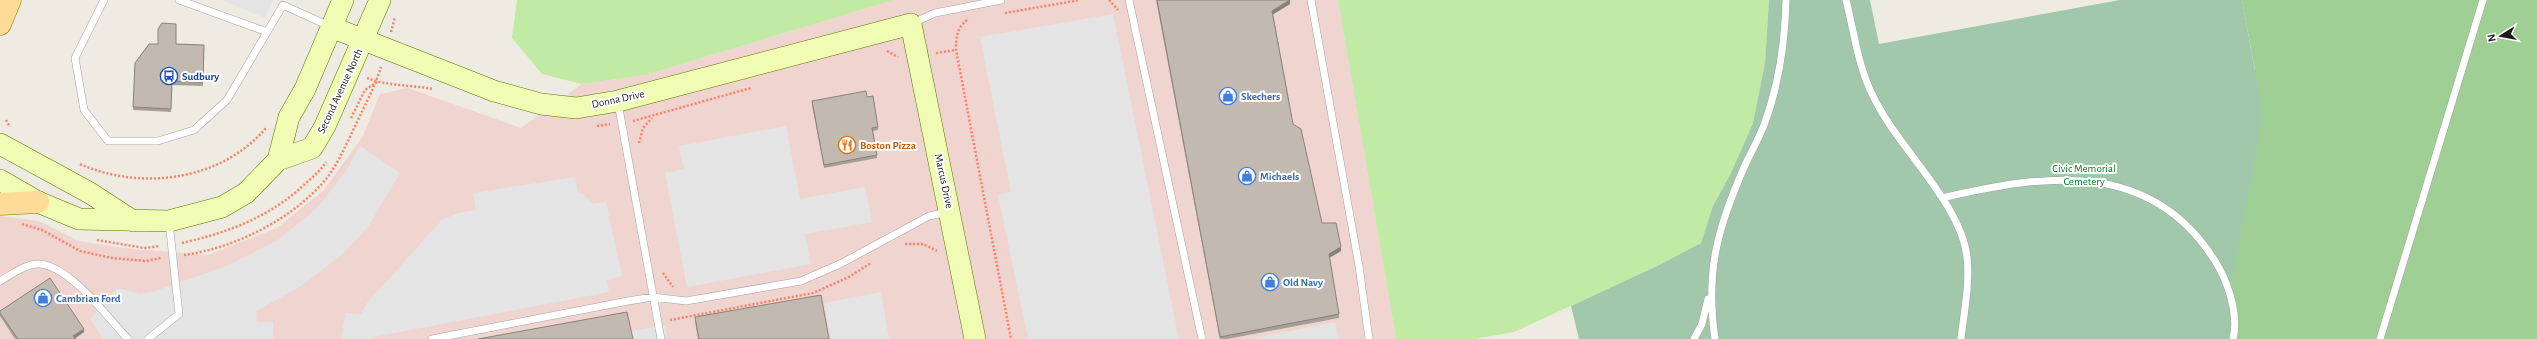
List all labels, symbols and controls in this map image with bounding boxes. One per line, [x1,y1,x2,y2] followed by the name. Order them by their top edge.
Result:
[2481,16,2521,56] north arrow
[2486,33,2498,43] text: N
[316,47,364,135] street label: Second Avenue North
[159,66,179,86] bus stop icon: Sudbury
[182,71,219,82] place label: Sudbury
[1218,86,1238,106] shop icon: Skechers
[591,88,645,110] street label: Donna Drive
[1241,91,1280,102] place label: Skechers
[837,135,857,155] restaurant icon: Boston Pizza
[860,140,917,151] place label: Boston Pizza
[933,153,955,209] street label: Marcus Drive
[2052,163,2116,187] park label: Civic Memorial Cemetery
[1237,166,1257,186] shop icon: Michaels
[1260,171,1299,182] place label: Michaels
[1260,272,1280,292] shop icon: Old Navy
[1283,277,1323,288] place label: Old Navy
[33,288,53,308] shop icon: Cambrian Ford
[56,293,121,304] place label: Cambrian Ford

